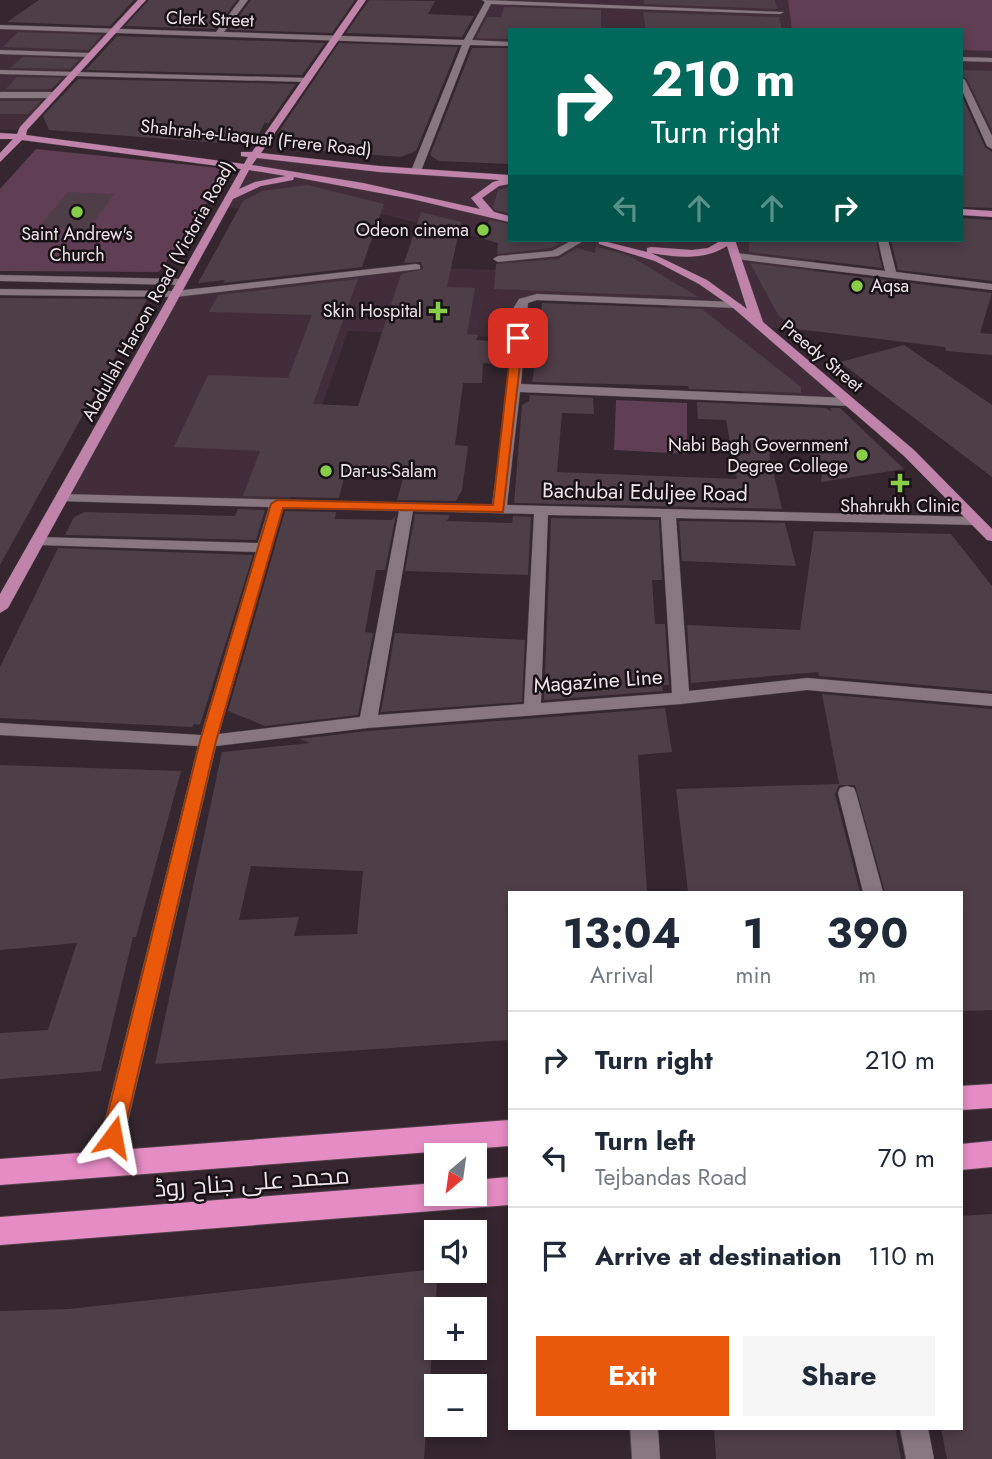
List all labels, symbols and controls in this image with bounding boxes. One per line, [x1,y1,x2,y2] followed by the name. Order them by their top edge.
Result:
[165,4,255,34] street label: Clerk Street
[651,44,795,114] text: 210 m
[536,56,627,147] icon: right
[651,109,780,155] text: Turn right
[139,113,373,163] street label: Shahrah-e-Liaquat (Frere Road)
[75,156,241,426] street label: Abdullah Haroon Road (Victoria Road)
[607,189,645,227] icon: left
[680,189,718,227] icon: ahead
[753,189,791,227] icon: ahead
[826,189,864,227] icon: right
[69,204,85,220] marker: Saint Andrew's Church
[356,217,469,243] place label: Odeon cinema
[21,221,133,268] place label: Saint Andrew's Church
[475,222,491,238] marker: Odeon cinema
[871,273,909,299] place label: Aqsa
[849,278,865,294] marker: Aqsa
[323,298,422,324] place label: Skin Hospital
[428,301,448,321] marker: Skin Hospital
[488,308,548,368] pin
[775,314,869,399] street label: Preedy Street
[499,319,537,357] icon: arrive
[668,432,849,479] place label: Nabi Bagh Government Degree College
[854,447,870,463] marker: Nabi Bagh Government Degree College
[340,458,437,484] place label: Dar-us-Salam
[318,463,334,479] marker: Dar-us-Salam
[890,473,910,493] marker: Shahrukh Clinic
[542,475,748,509] street label: Bachubai Eduljee Road
[840,493,960,519] place label: Shahrukh Clinic
[533,662,664,700] street label: Magazine Line
[563,903,681,964] text: 13:04
[743,903,764,964] text: 1
[826,903,908,964] text: 390
[590,958,653,992] text: Arrival
[736,958,772,992] text: min
[858,958,876,992] text: m
[536,1041,574,1079] icon: right
[595,1041,713,1079] text: Turn right
[865,1041,935,1079] text: 210 m
[76,1100,150,1174] position arrow
[595,1122,695,1160] text: Turn left
[536,1139,574,1177] icon: left
[878,1139,935,1177] text: 70 m
[424,1143,486,1206] north arrow
[424,1143,487,1437] map controls
[153,1157,351,1206] street label: محمد علی جناح روڈ
[595,1160,747,1194] text: Tejbandas Road
[424,1220,487,1283] button: sound
[536,1237,574,1275] icon: arrive
[595,1237,842,1275] text: Arrive at destination
[868,1237,935,1275] text: 110 m
[424,1297,487,1360] button: +
[536,1336,729,1416] button: Exit
[743,1336,935,1416] button: Share
[424,1374,487,1437] button: −

